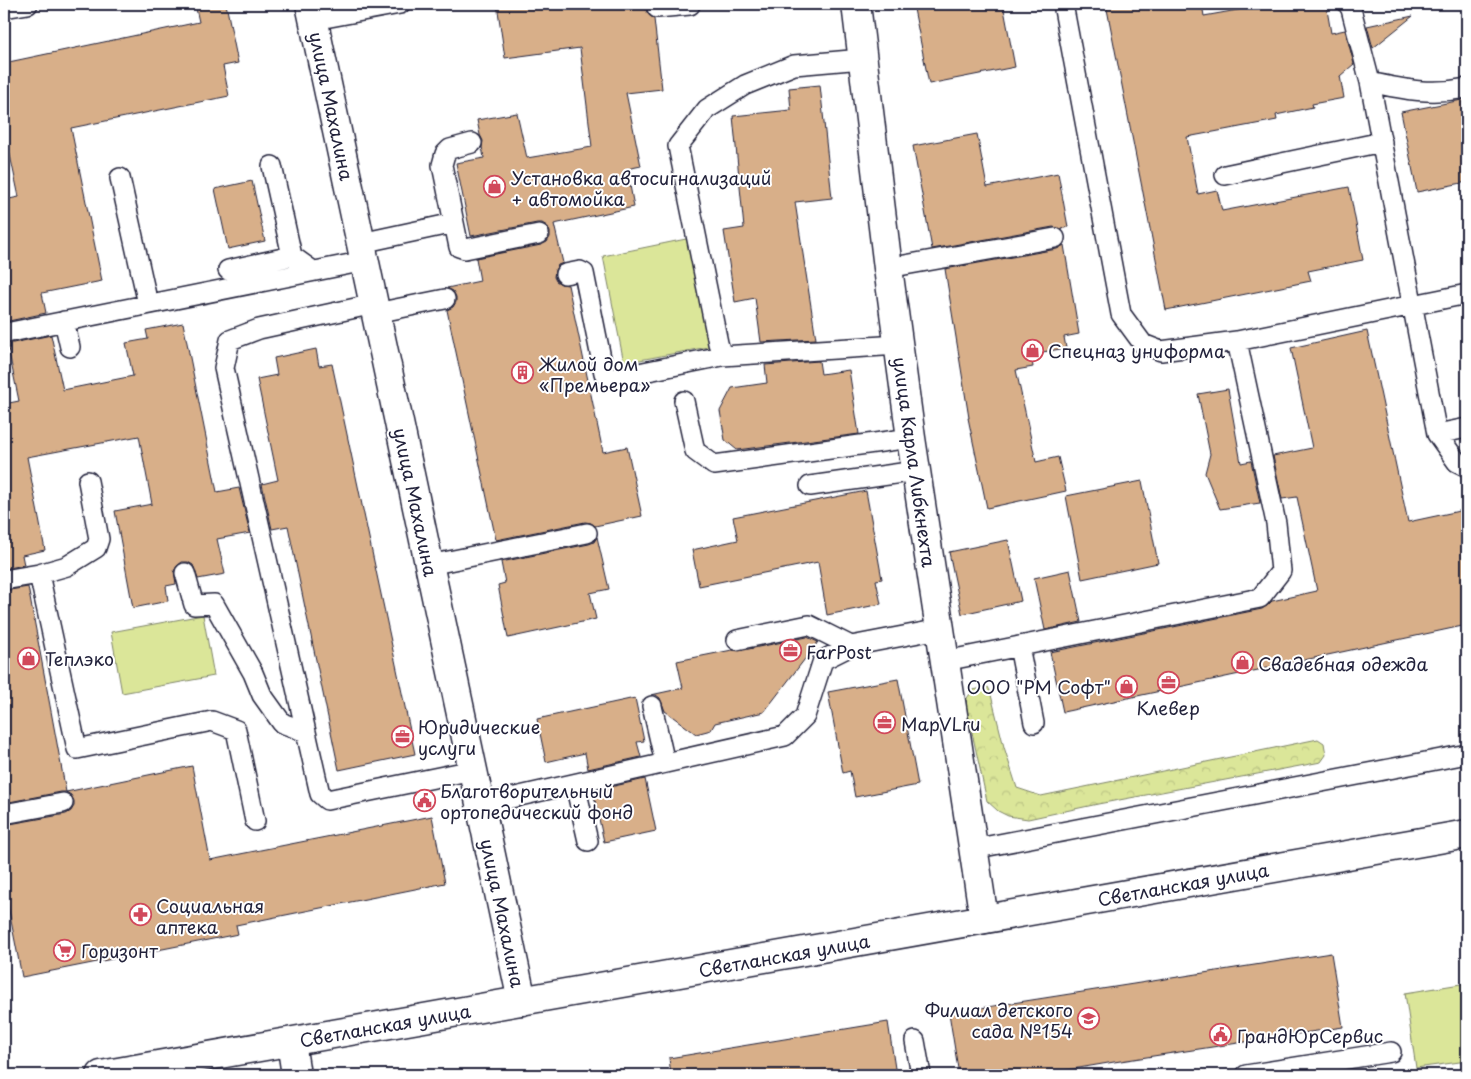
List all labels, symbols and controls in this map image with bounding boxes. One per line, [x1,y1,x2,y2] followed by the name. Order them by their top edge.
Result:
[303,29,361,183] street label: улица Махалина
[511,164,771,212] place label: Установка автосигнализаций + автомойка
[483,175,507,199] shop icon: Установка автосигнализаций + автомойка
[1048,337,1225,364] place label: Спецназ униформа
[1020,338,1044,362] shop icon: Спецназ униформа
[539,350,650,398] place label: Жилой дом «Премьера»
[887,355,943,570] street label: улица Карла Либкнехта
[511,361,535,385] building icon: Жилой дом «Премьера»
[387,425,445,579] street label: улица Махалина
[806,638,872,665] place label: FarPost
[778,639,802,663] office icon: FarPost
[45,645,114,672] place label: Теплэко
[17,646,41,670] shop icon: Теплэко
[1258,650,1428,677] place label: Свадебная одежда
[1230,651,1254,675] shop icon: Свадебная одежда
[1156,670,1180,694] office icon: Клевер
[966,673,1111,700] place label: ООО "РМ Софт"
[1115,674,1139,698] shop icon: ООО "РМ Софт"
[1136,694,1200,721] place label: Клевер
[901,710,981,737] place label: MapVLru
[873,711,897,735] office icon: MapVLru
[418,713,540,761] place label: Юридические услуги
[390,724,414,748] office icon: Юридические услуги
[440,777,633,825] place label: Благотворительный ортопедический фонд
[412,788,436,812] public building icon: Благотворительный ортопедический фонд
[474,836,532,990] street label: улица Махалина
[1095,856,1271,912] street label: Светланская улица
[156,892,264,940] place label: Социальная аптека
[128,903,152,927] pharmacy icon: Социальная аптека
[696,927,872,983] street label: Светланская улица
[81,937,158,964] place label: Горизонт
[53,938,77,962] supermarket icon: Горизонт
[925,996,1073,1044] place label: Филиал детского сада №154
[297,997,473,1053] street label: Светланская улица
[1077,1007,1101,1031] school or university icon: Филиал детского сада №154
[1237,1022,1383,1049] place label: ГрандЮрСервис
[1209,1023,1233,1047] public building icon: ГрандЮрСервис

